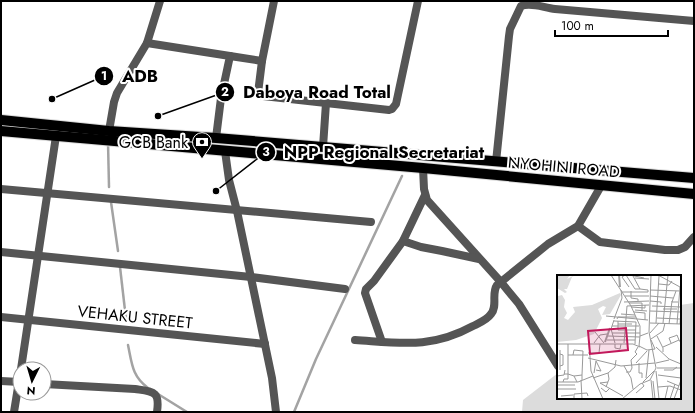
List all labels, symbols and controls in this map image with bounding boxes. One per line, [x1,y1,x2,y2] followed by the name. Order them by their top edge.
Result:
[555,12,668,38] scale bar
[561,17,594,35] text: 100 m
[94,62,166,91] callout: ADB
[121,64,158,88] text: ADB
[101,67,107,85] text: 1
[215,78,399,107] callout: Daboya Road Total
[243,80,391,104] text: Daboya Road Total
[221,83,229,101] text: 2
[119,131,189,154] place label: GCB Bank
[191,131,213,159] bank icon: GCB Bank
[256,138,492,167] callout: NPP Regional Secretariat
[284,140,485,164] text: NPP Regional Secretariat
[262,143,270,161] text: 3
[507,151,621,183] street label: NYOHINI ROAD
[557,275,681,399] inset map
[76,300,194,335] street label: VEHAKU STREET
[12,361,52,401] north arrow
[26,383,36,399] text: N

